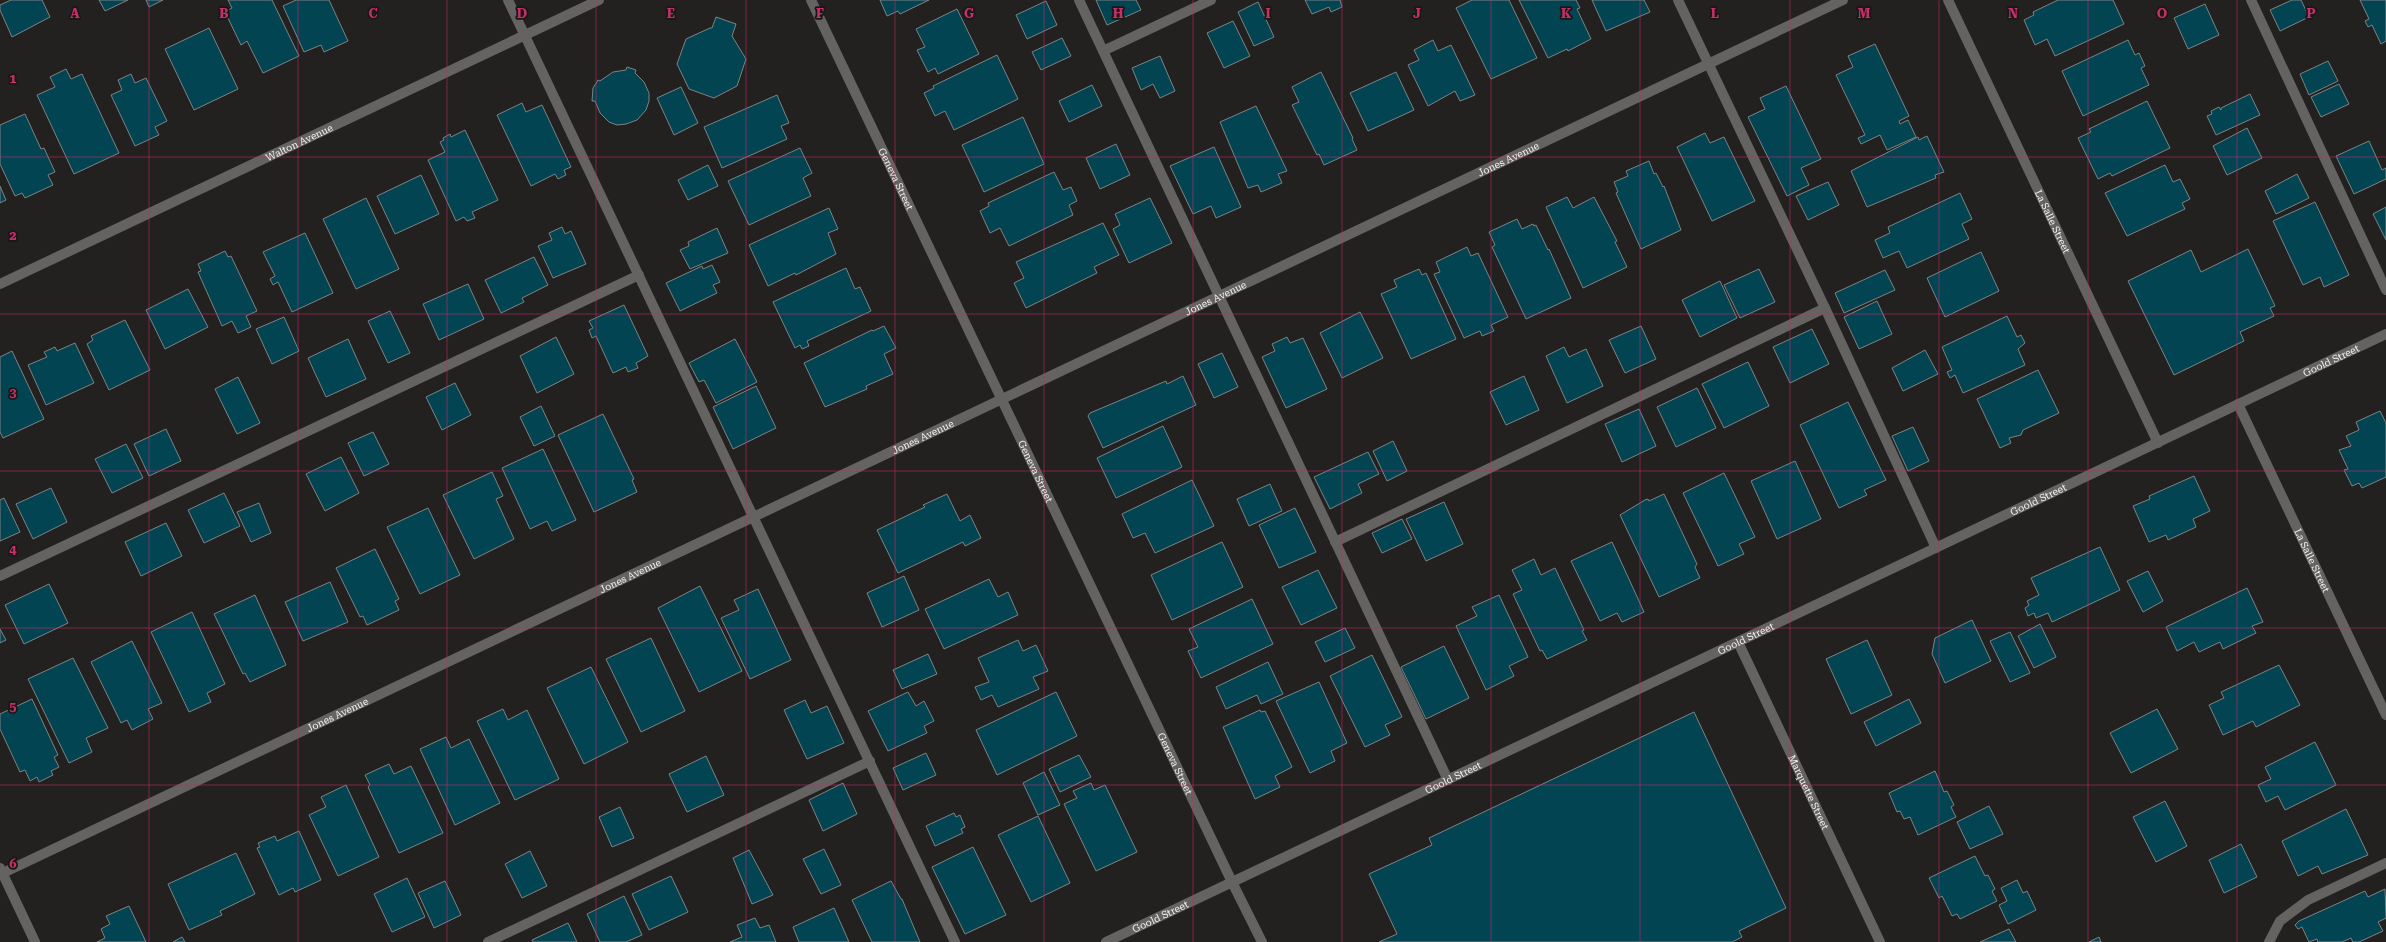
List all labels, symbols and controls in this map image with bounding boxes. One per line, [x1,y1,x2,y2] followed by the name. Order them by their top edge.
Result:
[70,6,80,21] text: A
[219,6,229,21] text: B
[368,6,378,21] text: C
[517,6,527,21] text: D
[667,6,675,21] text: E
[816,6,824,21] text: F
[964,6,974,21] text: G
[1113,6,1124,21] text: H
[1265,6,1271,21] text: I
[1413,6,1421,21] text: J
[1561,6,1572,21] text: K
[1711,6,1719,21] text: L
[1858,6,1871,21] text: M
[2008,6,2018,21] text: N
[2157,6,2168,21] text: O
[2307,6,2316,21] text: P
[9,71,17,86] text: 1
[264,122,335,163] street label: Walton Avenue
[1476,140,1541,179] street label: Jones Avenue
[876,146,915,212] street label: Geneva Street
[2033,188,2072,255] street label: La Salle Street
[9,228,17,243] text: 2
[1183,279,1249,317] street label: Jones Avenue
[2301,342,2361,379] street label: Goold Street
[9,385,17,400] text: 3
[890,418,956,456] street label: Jones Avenue
[1016,438,1055,504] street label: Geneva Street
[2008,481,2069,518] street label: Goold Street
[2292,527,2332,594] street label: La Salle Street
[9,542,17,557] text: 4
[598,556,663,595] street label: Jones Avenue
[1716,621,1776,657] street label: Goold Street
[305,695,370,734] street label: Jones Avenue
[9,699,17,714] text: 5
[1155,731,1195,797] street label: Geneva Street
[1786,753,1831,832] street label: Marquette Street
[1423,760,1483,796] street label: Goold Street
[9,856,17,871] text: 6
[1130,899,1191,935] street label: Goold Street

